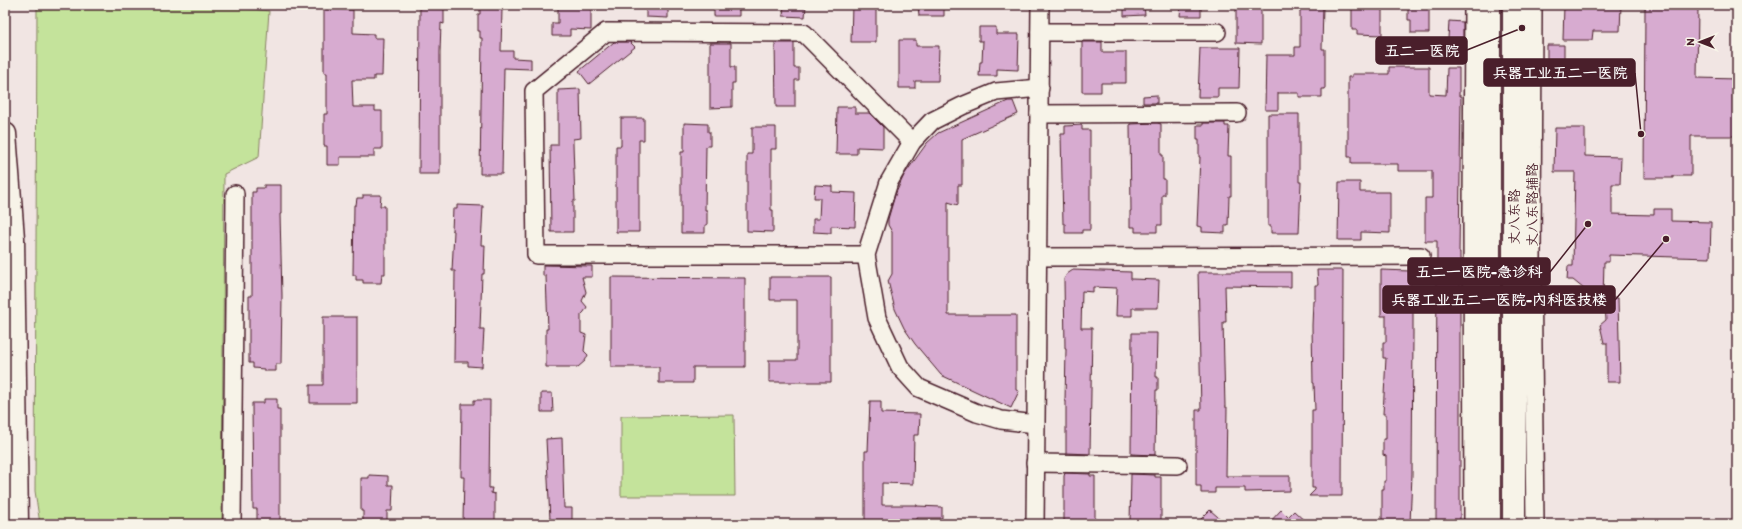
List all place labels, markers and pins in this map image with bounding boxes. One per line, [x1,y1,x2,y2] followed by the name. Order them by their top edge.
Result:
[1376,37,1467,64] callout: 五二一医院
[1484,59,1635,86] callout: 兵器工业五二一医院
[1408,258,1550,285] callout: 五二一医院-急诊科
[1383,286,1615,313] callout: 兵器工业五二一医院-内科医技楼

